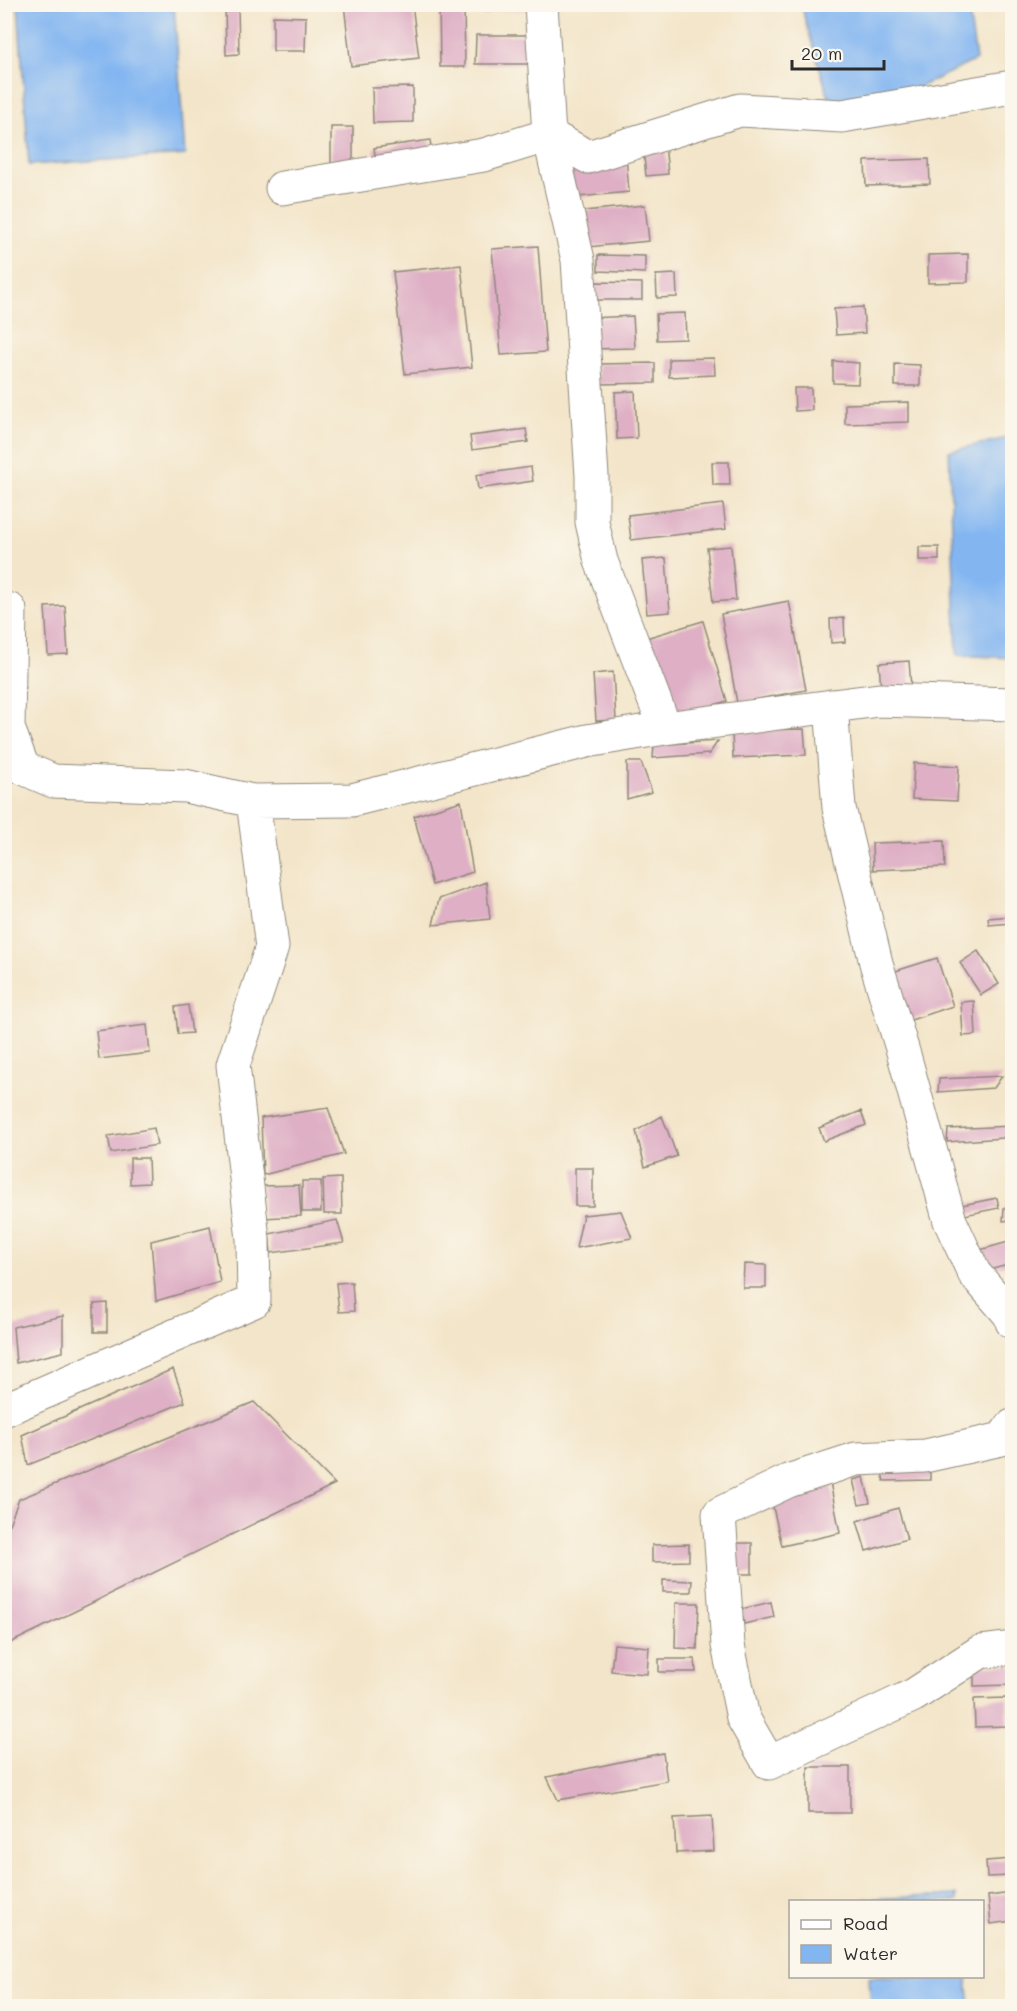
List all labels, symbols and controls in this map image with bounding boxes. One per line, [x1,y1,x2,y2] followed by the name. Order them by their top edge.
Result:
[792,33,884,71] scale bar
[801,41,842,65] text: 20 m
[789,1900,984,1978] legend
[843,1911,888,1935] text: Road
[843,1941,898,1965] text: Water

